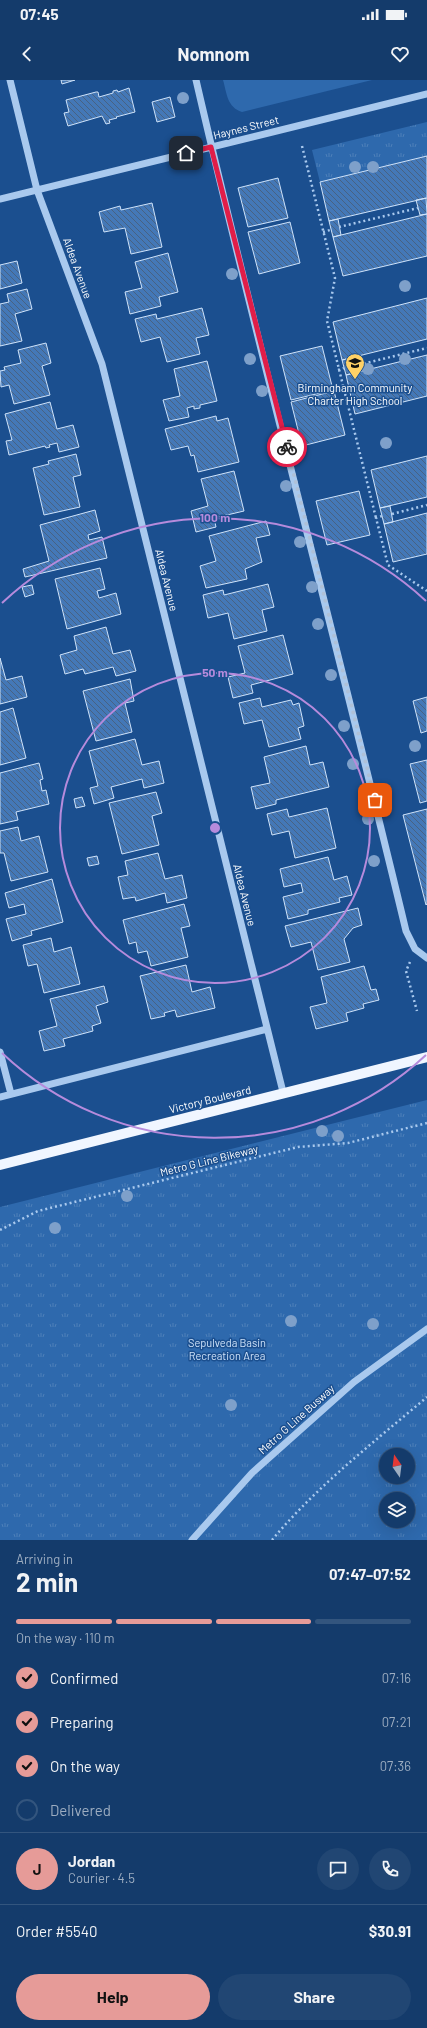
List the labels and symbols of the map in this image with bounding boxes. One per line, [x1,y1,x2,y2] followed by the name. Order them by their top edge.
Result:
[212,113,280,141] street label: Haynes Street
[169,136,203,170] pin
[61,236,95,300] street label: Aldea Avenue
[344,352,366,380] school or university icon: Birmingham Community Charter High School
[298,381,412,407] place label: Birmingham Community Charter High School
[267,427,307,467] courier
[200,510,230,524] text: 100 m
[153,547,181,613] street label: Aldea Avenue
[202,665,228,679] text: 50 m
[358,783,392,817] pin
[208,821,222,835] centre of rings
[231,862,259,928] street label: Aldea Avenue
[168,1083,252,1115] street label: Victory Boulevard
[158,1141,260,1179] street label: Metro G Line Bikeway
[188,1336,266,1362] park label: Sepulveda Basin Recreation Area
[255,1381,337,1457] street label: Metro G Line Busway
[379,1448,415,1484] north arrow

